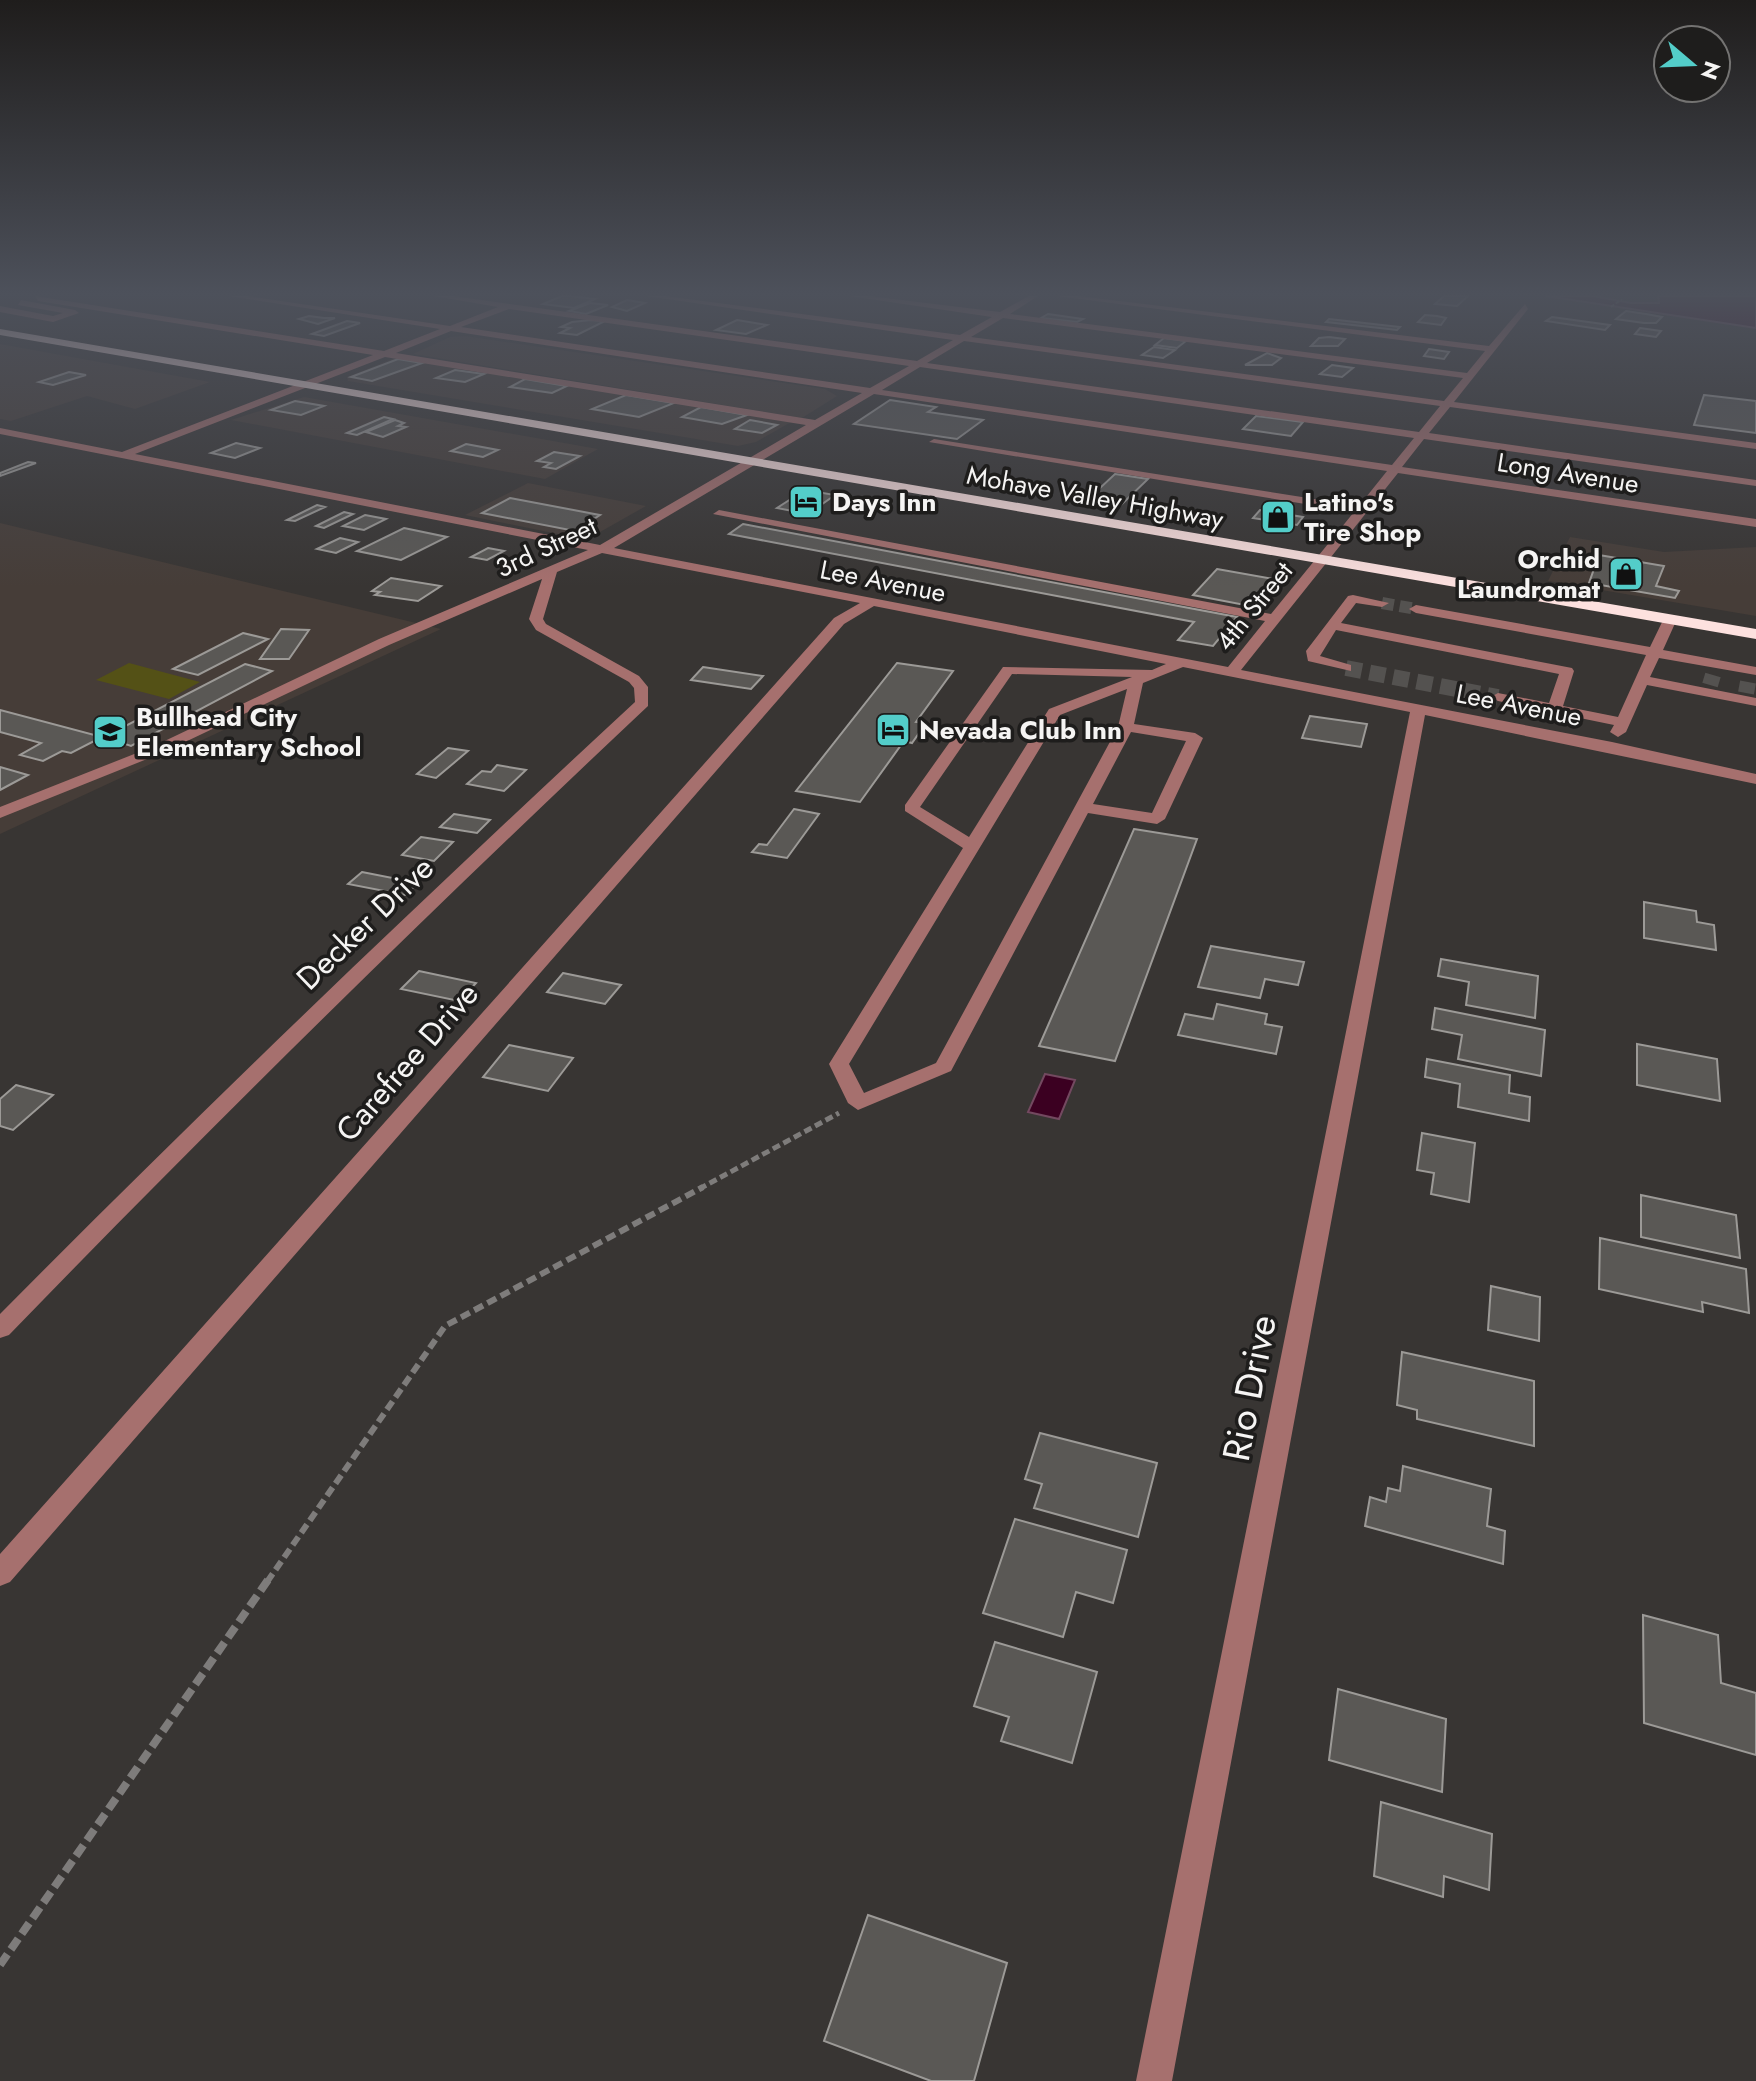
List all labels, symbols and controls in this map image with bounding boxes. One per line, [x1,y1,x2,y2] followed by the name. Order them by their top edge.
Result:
[1652,24,1732,104] north arrow
[1693,57,1729,84] text: N
[1494,443,1642,503] street label: Long Avenue
[964,456,1227,538] street label: Mohave Valley Highway
[787,483,825,521] hotel icon: Days Inn
[832,483,936,521] place label: Days Inn
[1304,483,1421,551] place label: Latino's Tire Shop
[1259,498,1297,536] shop icon: Latino's Tire Shop
[489,507,604,587] street label: 3rd Street
[1457,540,1601,608] place label: Orchid Laundromat
[817,550,949,612] street label: Lee Avenue
[1206,553,1302,659] street label: 4th Street
[1607,555,1645,593] shop icon: Orchid Laundromat
[1453,674,1585,736] street label: Lee Avenue
[136,698,361,766] place label: Bullhead City Elementary School
[874,711,912,749] hotel icon: Nevada Club Inn
[919,711,1122,749] place label: Nevada Club Inn
[91,713,129,751] school or university icon: Bullhead City Elementary School
[286,846,444,1000] street label: Decker Drive
[325,972,489,1152] street label: Carefree Drive
[1208,1310,1290,1466] street label: Rio Drive

